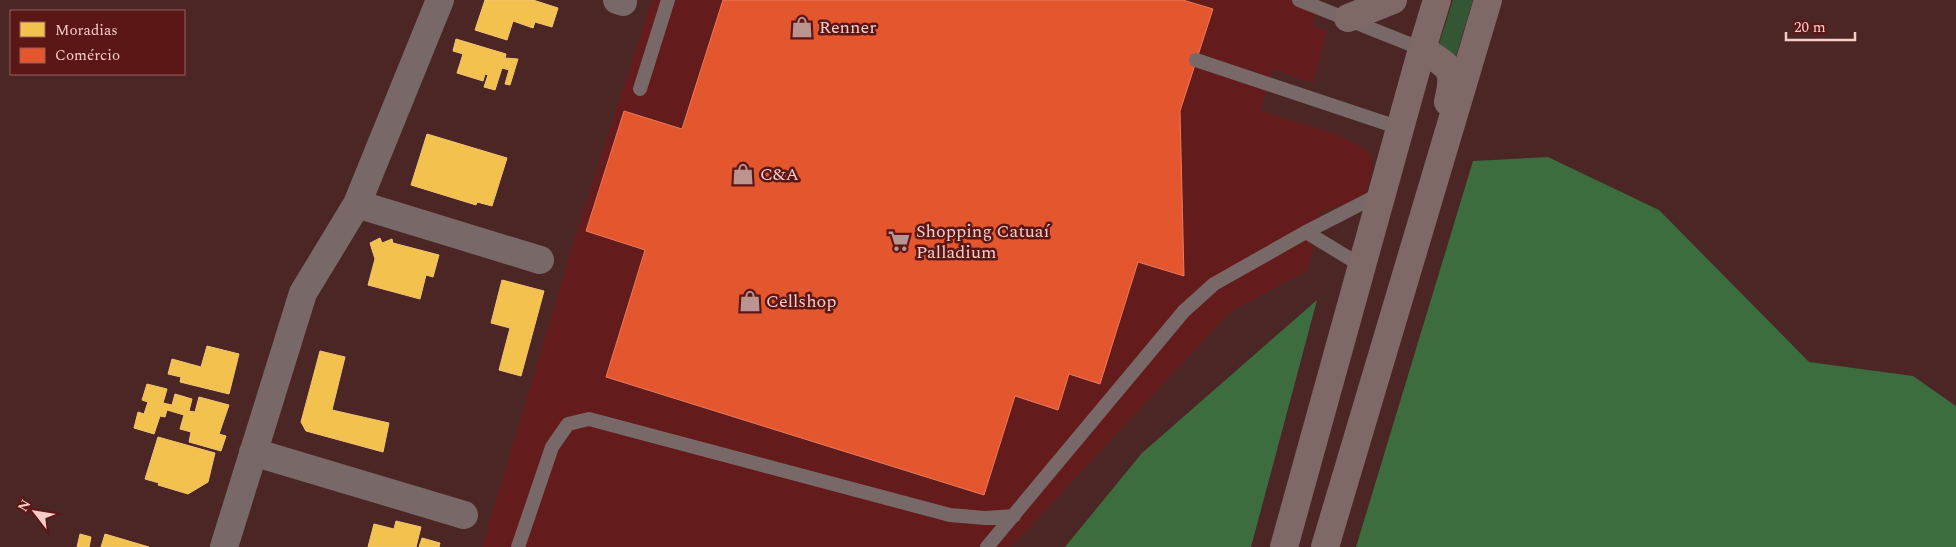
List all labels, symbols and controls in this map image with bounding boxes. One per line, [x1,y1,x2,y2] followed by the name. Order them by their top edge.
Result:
[10,10,185,75] legend
[1786,10,1855,42] scale bar
[789,14,815,40] shop icon: Renner
[819,14,876,41] place label: Renner
[1794,16,1826,39] text: 20 m
[55,19,118,42] text: Moradias
[55,44,120,67] text: Comércio
[730,161,756,187] shop icon: C&A
[760,161,799,188] place label: C&A
[916,218,1051,266] place label: Shopping Catuaí Palladium
[886,228,912,254] supermarket icon: Shopping Catuaí Palladium
[737,288,763,314] shop icon: Cellshop
[766,288,837,315] place label: Cellshop
[10,487,60,537] north arrow
[12,495,36,516] text: N

